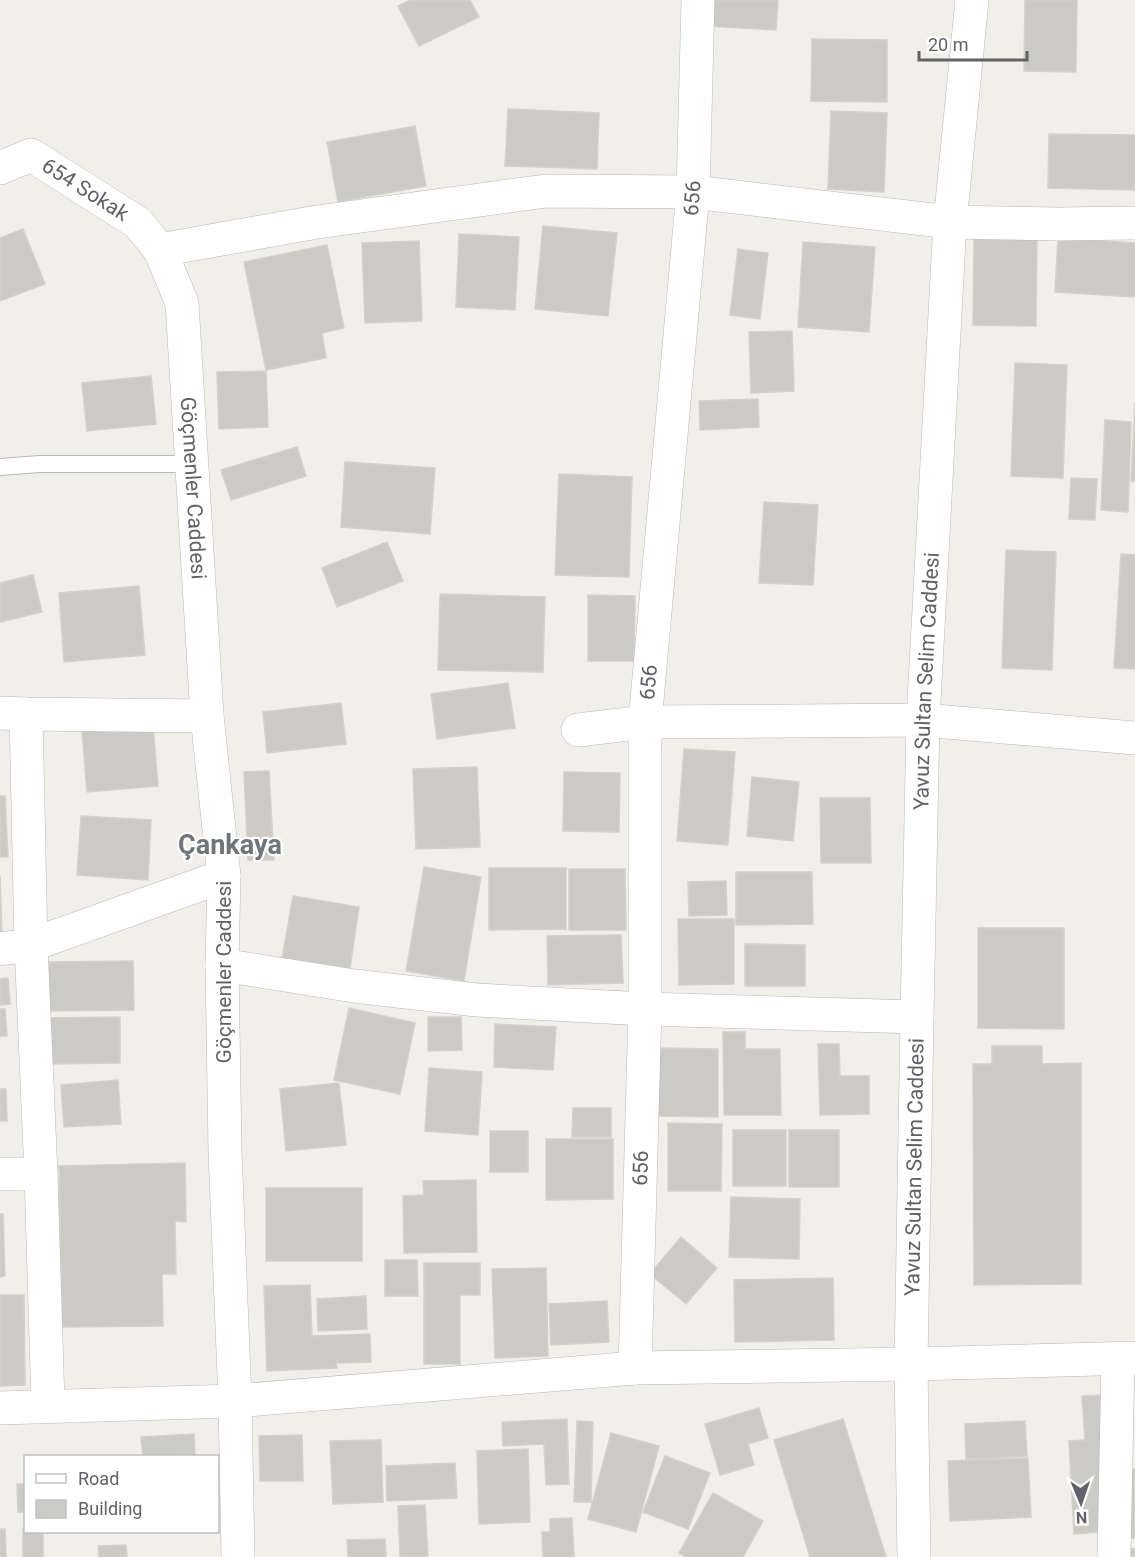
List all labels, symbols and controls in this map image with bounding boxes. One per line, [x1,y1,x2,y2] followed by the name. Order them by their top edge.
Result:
[919,24,1027,62] scale bar
[928,34,968,55] text: 20 m
[38,153,133,226] street label: 654 Sokak
[679,180,705,217] street label: 656
[176,396,211,580] street label: Göçmenler Caddesi
[909,552,944,810] street label: Yavuz Sultan Selim Caddesi
[635,664,662,701] street label: 656
[178,829,282,861] district label: Çankaya
[212,881,236,1063] street label: Göçmenler Caddesi
[900,1038,929,1296] street label: Yavuz Sultan Selim Caddesi
[628,1150,653,1186] street label: 656
[24,1455,219,1533] legend
[78,1468,119,1489] text: Road
[1051,1473,1111,1533] north arrow
[78,1498,142,1519] text: Building
[1076,1508,1087,1527] text: N

